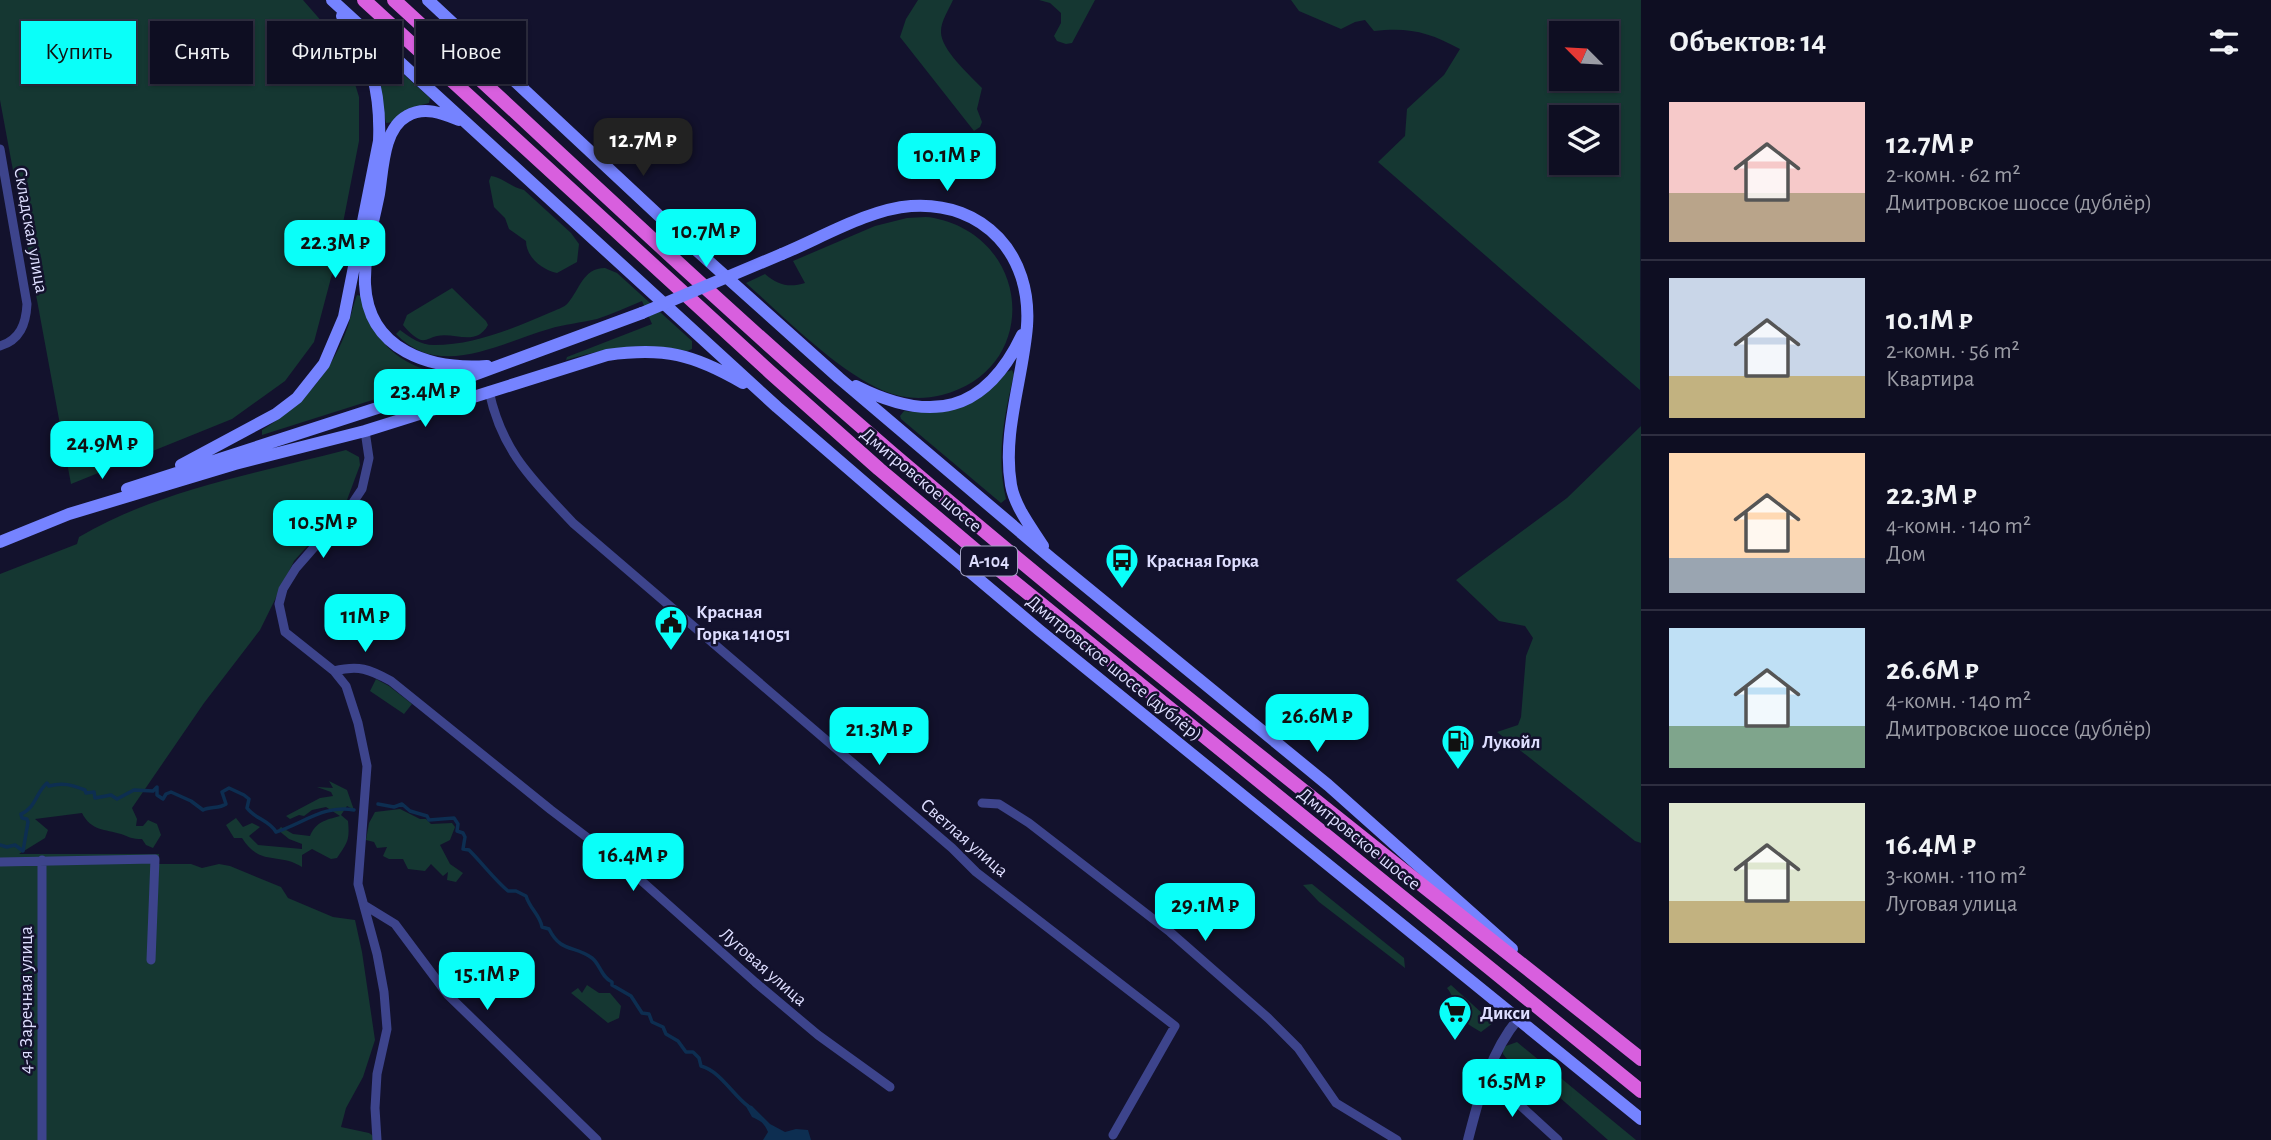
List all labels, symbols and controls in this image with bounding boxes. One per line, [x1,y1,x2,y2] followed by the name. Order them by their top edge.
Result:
[21,21,136,84] chip: Купить
[150,21,253,84] chip: Снять
[267,21,402,84] chip: Фильтры
[416,21,526,84] chip: Новое
[1549,21,1619,91] north arrow
[1549,21,1619,175] map controls
[2205,23,2243,61] icon: filters
[1669,27,1826,57] text: Объектов: 14
[1549,105,1619,175] button: layers
[578,118,708,178] pin: 12.7M ₽
[610,129,676,152] text: 12.7M ₽
[1886,129,1973,159] text: 12.7M ₽
[1725,130,1809,214] icon: home
[882,134,1012,193] pin: 10.1M ₽
[914,144,980,167] text: 10.1M ₽
[1886,164,2020,187] text: 2-комн. · 62 m²
[10,166,51,295] street label: Складская улица
[1886,192,2152,215] text: Дмитровское шоссе (дублёр)
[641,210,771,269] pin: 10.7M ₽
[270,220,400,280] pin: 22.3M ₽
[672,220,740,243] text: 10.7M ₽
[300,231,370,254] text: 22.3M ₽
[1886,305,1973,335] text: 10.1M ₽
[1725,306,1809,390] icon: home
[1886,340,2020,363] text: 2-комн. · 56 m²
[1886,368,1974,391] text: Квартира
[360,370,490,429] pin: 23.4M ₽
[390,380,460,403] text: 23.4M ₽
[37,421,167,481] pin: 24.9M ₽
[857,424,985,536] street label: Дмитровское шоссе
[66,432,138,455] text: 24.9M ₽
[1886,480,1977,510] text: 22.3M ₽
[1725,481,1809,565] icon: home
[258,500,388,560] pin: 10.5M ₽
[289,511,357,534] text: 10.5M ₽
[1886,515,2031,538] text: 4-комн. · 140 m²
[1103,541,1141,590] bus stop icon: Красная Горка
[1886,543,1926,566] text: Дом
[961,546,1017,576] road number: А-104
[1146,552,1259,571] place label: Красная Горка
[1023,592,1205,745] street label: Дмитровское шоссе (дублёр)
[316,594,414,654] pin: 11M ₽
[652,603,690,652] public building icon: Красная Горка 141051
[696,603,791,644] place label: Красная Горка 141051
[340,605,390,628] text: 11M ₽
[1886,655,1978,685] text: 26.6M ₽
[1725,656,1809,740] icon: home
[1886,690,2031,713] text: 4-комн. · 140 m²
[1252,694,1382,754] pin: 26.6M ₽
[1282,705,1352,728] text: 26.6M ₽
[814,708,944,767] pin: 21.3M ₽
[846,718,912,741] text: 21.3M ₽
[1886,718,2152,741] text: Дмитровское шоссе (дублёр)
[1439,722,1477,771] fuel station icon: Лукойл
[1482,733,1540,752] place label: Лукойл
[1294,784,1424,894] street label: Дмитровское шоссе
[917,795,1012,881] street label: Светлая улица
[1886,830,1976,860] text: 16.4M ₽
[1725,831,1809,915] icon: home
[568,834,698,893] pin: 16.4M ₽
[599,844,667,867] text: 16.4M ₽
[1886,865,2026,888] text: 3-комн. · 110 m²
[1140,884,1270,943] pin: 29.1M ₽
[1886,893,2017,916] text: Луговая улица
[1171,894,1239,917] text: 29.1M ₽
[716,924,810,1010] street label: Луговая улица
[17,926,36,1074] street label: 4-я Заречная улица
[422,953,552,1012] pin: 15.1M ₽
[455,963,519,986] text: 15.1M ₽
[1436,993,1474,1042] supermarket icon: Дикси
[1480,1004,1530,1023] place label: Дикси
[1447,1060,1577,1119] pin: 16.5M ₽
[1478,1070,1546,1093] text: 16.5M ₽

